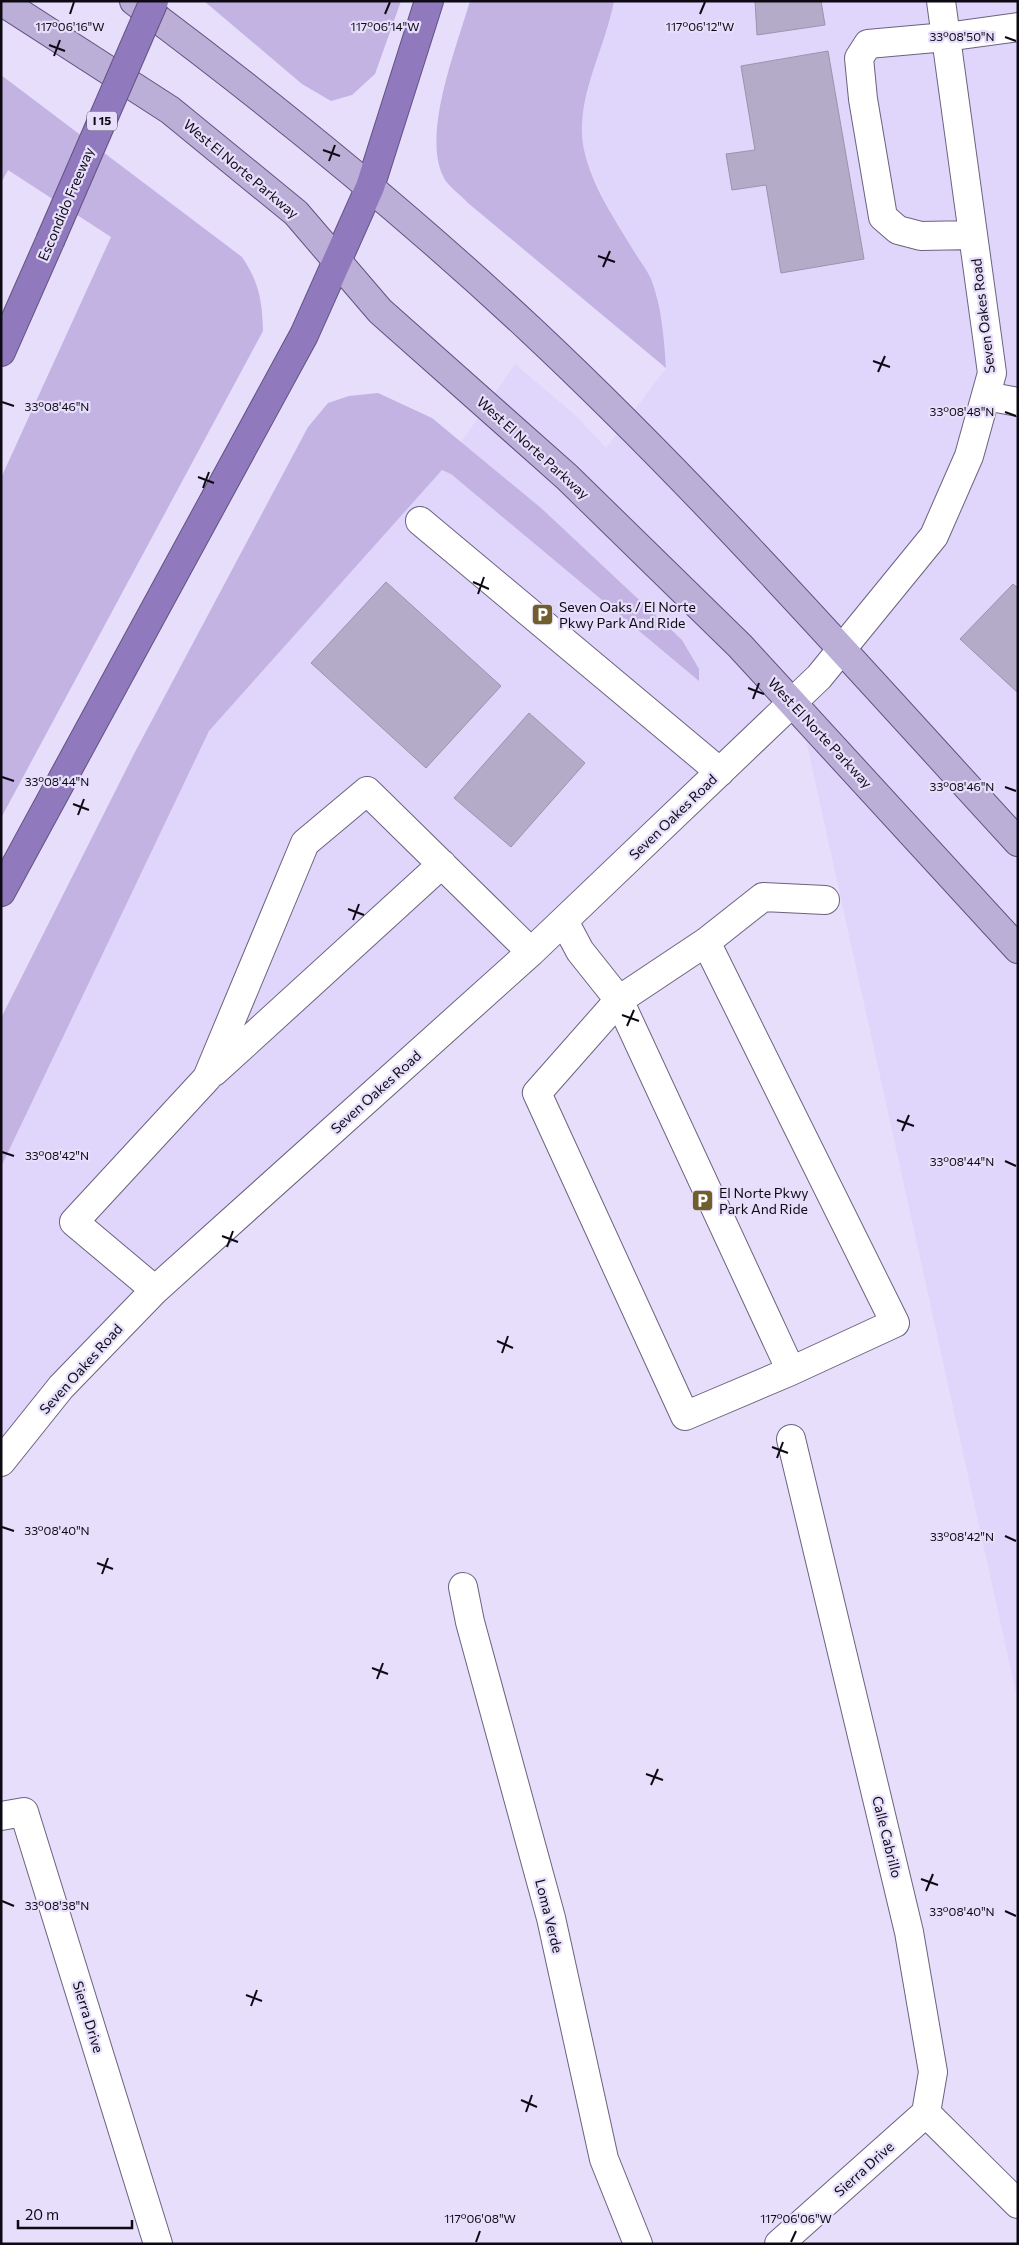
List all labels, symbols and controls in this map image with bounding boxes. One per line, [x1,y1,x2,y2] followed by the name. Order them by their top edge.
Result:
[36,19,105,33] text: 117°06'16"W
[351,19,419,33] text: 117°06'14"W
[666,19,734,33] text: 117°06'12"W
[929,29,995,43] text: 33°08'50"N
[87,112,117,130] road number: I 15
[180,116,302,222] street label: West El Norte Parkway
[34,144,97,263] street label: Escondido Freeway
[967,258,998,374] street label: Seven Oakes Road
[474,393,593,502] street label: West El Norte Parkway
[25,399,89,413] text: 33°08'46"N
[930,404,994,418] text: 33°08'48"N
[559,598,696,631] place label: Seven Oaks / El Norte Pkwy Park And Ride
[531,603,555,627] parking icon: Seven Oaks / El Norte Pkwy Park And Ride
[765,674,876,791] street label: West El Norte Parkway
[625,770,720,863] street label: Seven Oakes Road
[25,774,89,788] text: 33°08'44"N
[930,779,994,793] text: 33°08'46"N
[327,1047,424,1137] street label: Seven Oakes Road
[25,1148,89,1162] text: 33°08'42"N
[930,1154,994,1168] text: 33°08'44"N
[719,1184,809,1217] place label: El Norte Pkwy Park And Ride
[691,1189,715,1213] parking icon: El Norte Pkwy Park And Ride
[36,1320,126,1417] street label: Seven Oakes Road
[24,1523,90,1537] text: 33°08'40"N
[930,1529,994,1543] text: 33°08'42"N
[869,1794,906,1880] street label: Calle Cabrillo
[532,1877,567,1955] street label: Loma Verde
[25,1898,89,1912] text: 33°08'38"N
[929,1904,995,1918] text: 33°08'40"N
[70,1979,107,2055] street label: Sierra Drive
[830,2138,897,2200] street label: Sierra Drive
[18,2198,131,2230] scale bar
[25,2205,59,2223] text: 20 m
[444,2211,516,2225] text: 117°06'08"W
[760,2211,832,2225] text: 117°06'06"W

